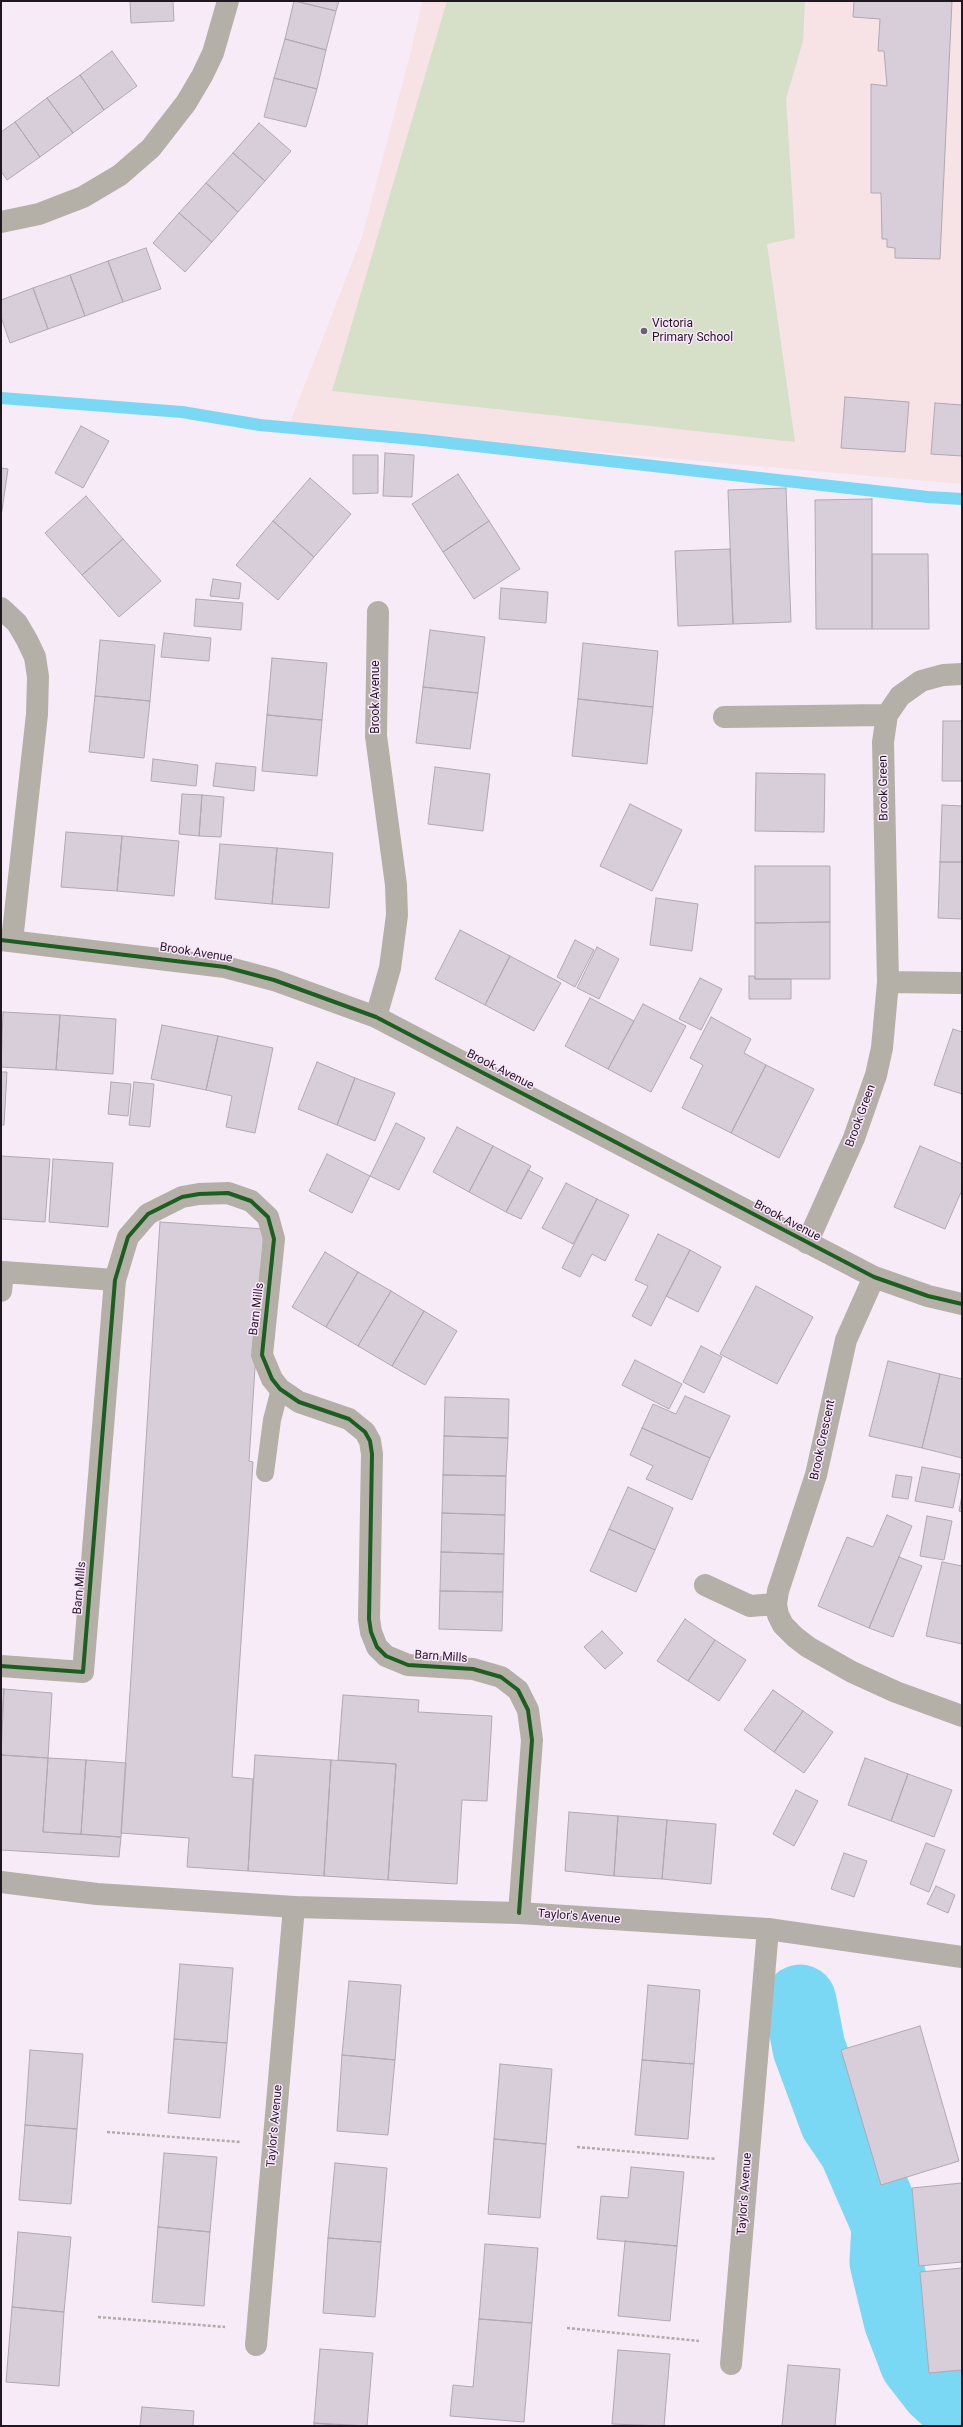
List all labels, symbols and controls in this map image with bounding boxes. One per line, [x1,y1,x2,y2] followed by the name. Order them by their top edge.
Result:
[652,317,733,345] place label: Victoria Primary School
[639,326,649,336] marker: Victoria Primary School
[369,660,383,734] street label: Brook Avenue
[876,755,892,821] street label: Brook Green
[159,940,233,966] street label: Brook Avenue
[464,1047,536,1093] street label: Brook Avenue
[843,1083,879,1149] street label: Brook Green
[751,1197,823,1245] street label: Brook Avenue
[247,1282,267,1336] street label: Barn Mills
[807,1399,839,1481] street label: Brook Crescent
[71,1561,89,1615] street label: Barn Mills
[414,1648,468,1666] street label: Barn Mills
[537,1907,621,1927] street label: Taylor's Avenue
[264,2084,286,2168] street label: Taylor's Avenue
[735,2152,755,2236] street label: Taylor's Avenue

